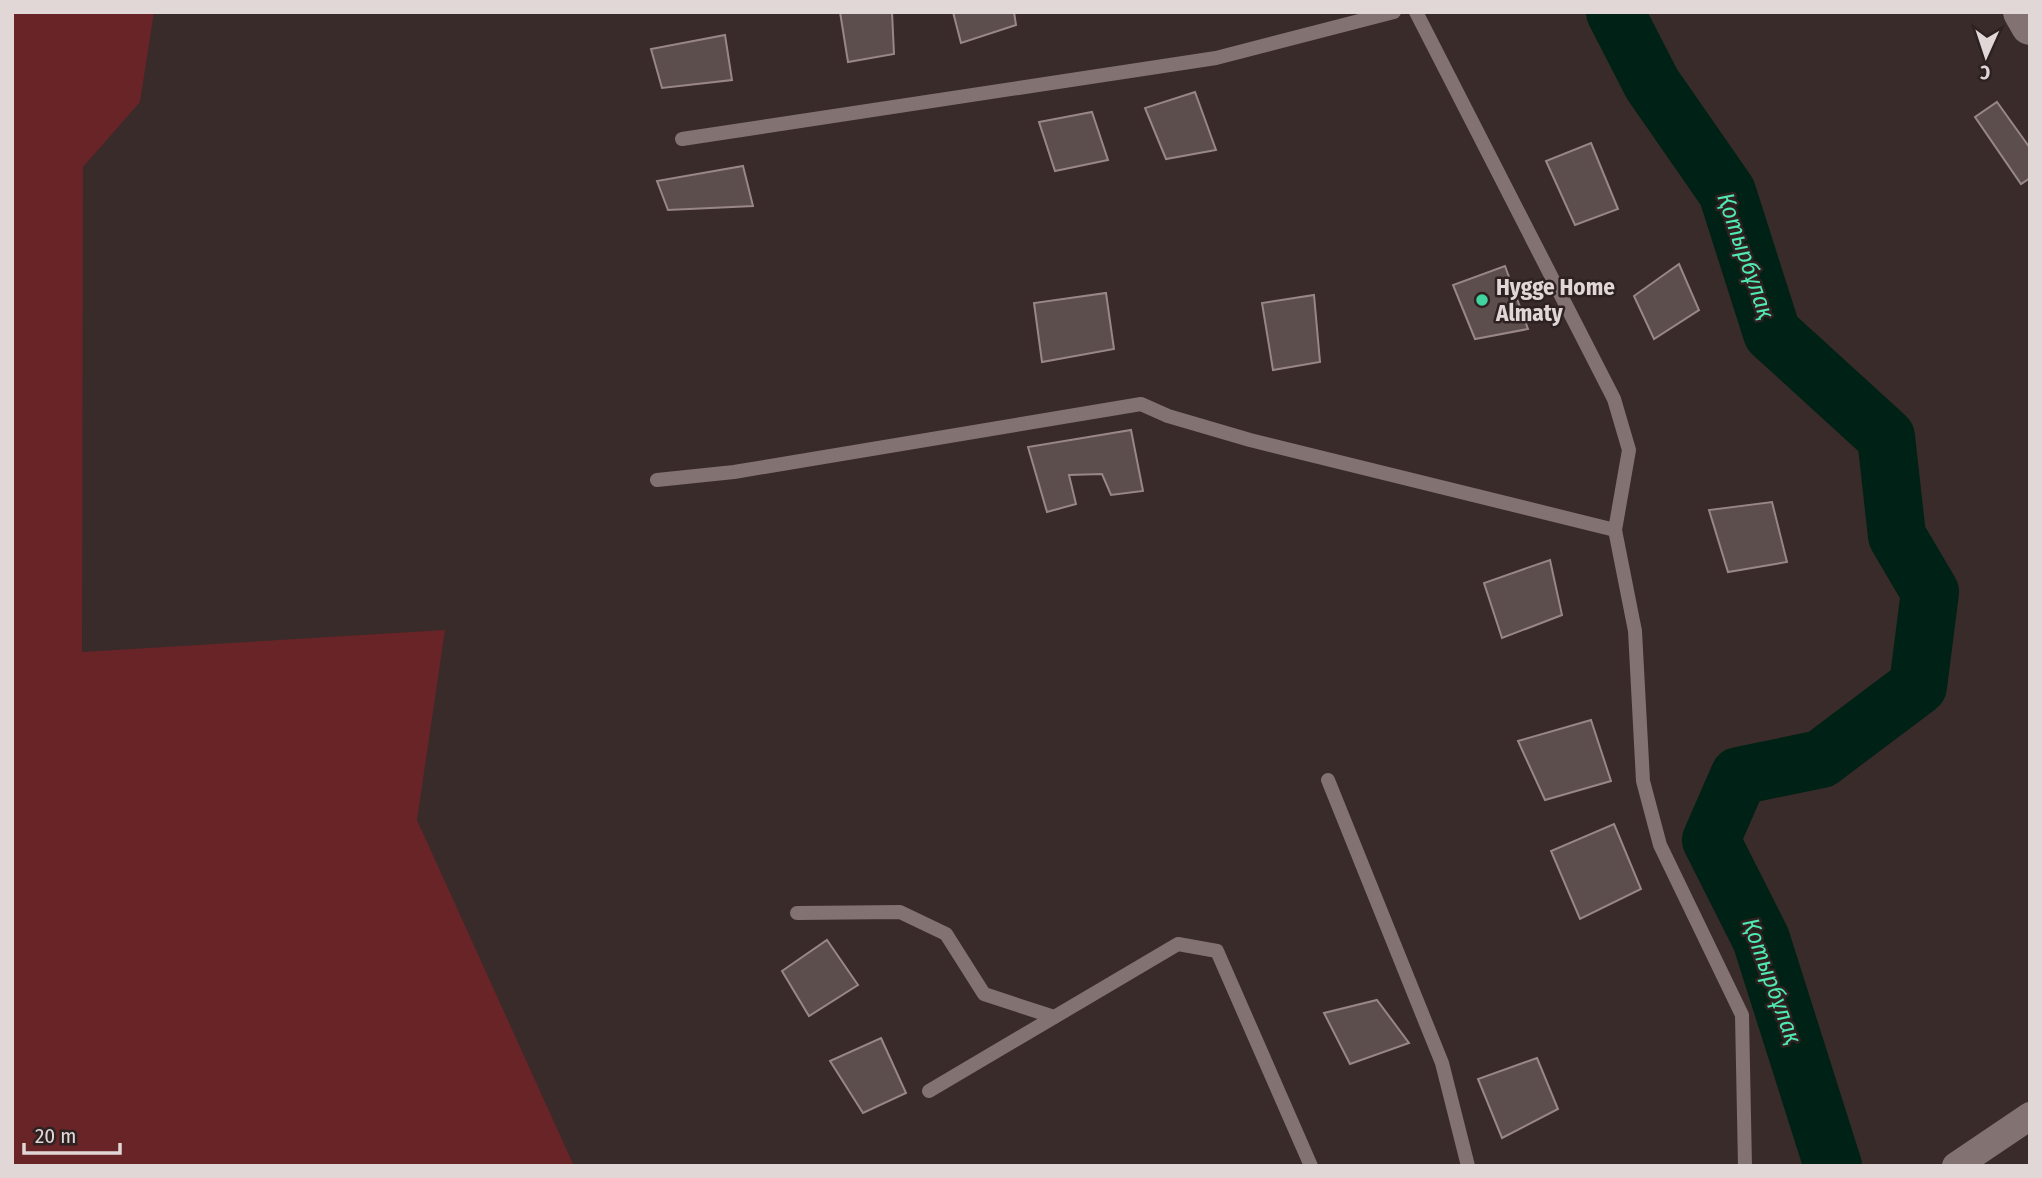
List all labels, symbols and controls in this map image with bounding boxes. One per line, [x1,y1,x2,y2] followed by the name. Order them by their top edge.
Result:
[1951,21,2021,91] north arrow
[1980,61,1991,84] text: С
[1711,189,1781,323] water label: Қотырбұлақ
[1495,273,1615,327] place label: Hygge Home Almaty
[1474,292,1490,308] marker: Hygge Home Almaty
[1736,914,1808,1048] water label: Қотырбұлақ
[24,1112,121,1156] scale bar
[35,1123,76,1149] text: 20 m

